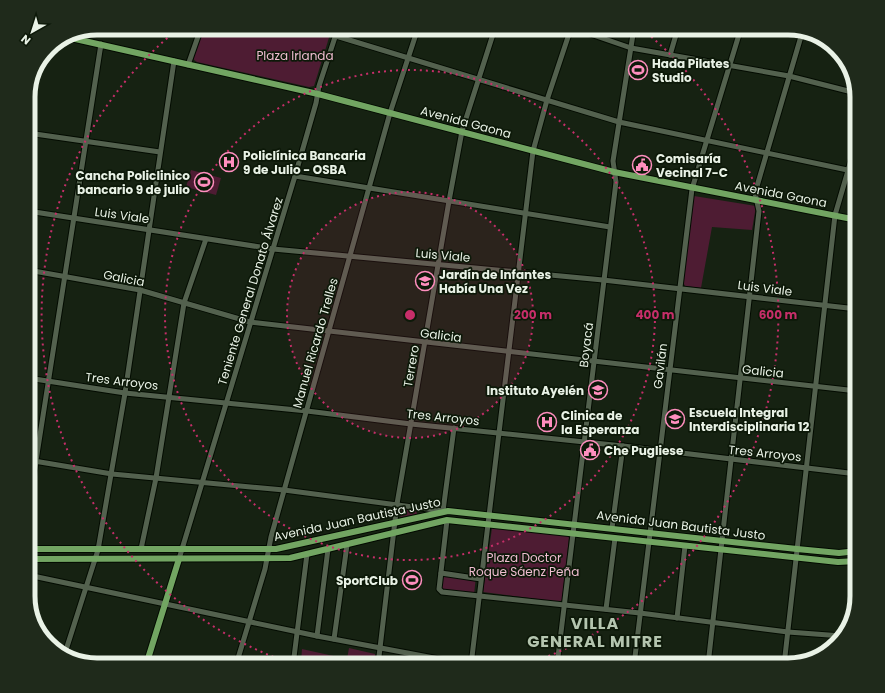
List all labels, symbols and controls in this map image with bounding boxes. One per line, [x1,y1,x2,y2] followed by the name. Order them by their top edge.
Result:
[12,12,52,52] north arrow
[17,31,34,49] text: N
[256,47,334,64] park label: Plaza Irlanda
[652,55,730,86] place label: Hada Pilates Studio
[627,59,649,81] sports icon: Hada Pilates Studio
[419,102,513,142] street label: Avenida Gaona
[243,147,366,178] place label: Policlínica Bancaria 9 de Julio - OSBA
[656,150,728,181] place label: Comisaría Vecinal 7-C
[218,151,240,173] hospital icon: Policlínica Bancaria 9 de Julio - OSBA
[631,154,653,176] public building icon: Comisaría Vecinal 7-C
[75,167,190,198] place label: Cancha Policlinico bancario 9 de julio
[193,171,215,193] sports icon: Cancha Policlinico bancario 9 de julio
[734,177,828,211] street label: Avenida Gaona
[213,195,287,387] street label: Teniente General Donato Álvarez
[94,203,150,227] street label: Luis Viale
[415,244,471,266] street label: Luis Viale
[102,266,146,290] street label: Galicia
[439,266,551,297] place label: Jardín de Infantes Había Una Vez
[414,270,436,292] school or university icon: Jardín de Infantes Había Una Vez
[288,276,342,410] street label: Manuel Ricardo Trelles
[737,276,793,300] street label: Luis Viale
[514,306,552,323] text: 200 m
[635,306,675,323] text: 400 m
[759,306,798,323] text: 600 m
[403,308,417,322] centre of rings
[575,321,597,369] street label: Boyacá
[419,324,463,346] street label: Galicia
[649,342,671,390] street label: Gavilán
[399,343,423,388] street label: Terrero
[741,360,785,382] street label: Galicia
[85,368,159,394] street label: Tres Arroyos
[587,379,609,401] school or university icon: Instituto Ayelén
[486,382,584,399] place label: Instituto Ayelén
[689,404,810,435] place label: Escuela Integral Interdisciplinaria 12
[406,405,480,429] street label: Tres Arroyos
[561,407,639,438] place label: Clinica de la Esperanza
[664,408,686,430] school or university icon: Escuela Integral Interdisciplinaria 12
[536,411,558,433] hospital icon: Clinica de la Esperanza
[579,439,601,461] public building icon: Che Pugliese
[728,441,802,465] street label: Tres Arroyos
[604,442,684,459] place label: Che Pugliese
[272,493,442,545] street label: Avenida Juan Bautista Justo
[596,506,767,544] street label: Avenida Juan Bautista Justo
[469,549,579,580] park label: Plaza Doctor Roque Sáenz Peña
[401,569,423,591] sports icon: SportClub
[336,572,398,589] place label: SportClub
[527,612,663,653] district label: VILLA GENERAL MITRE

